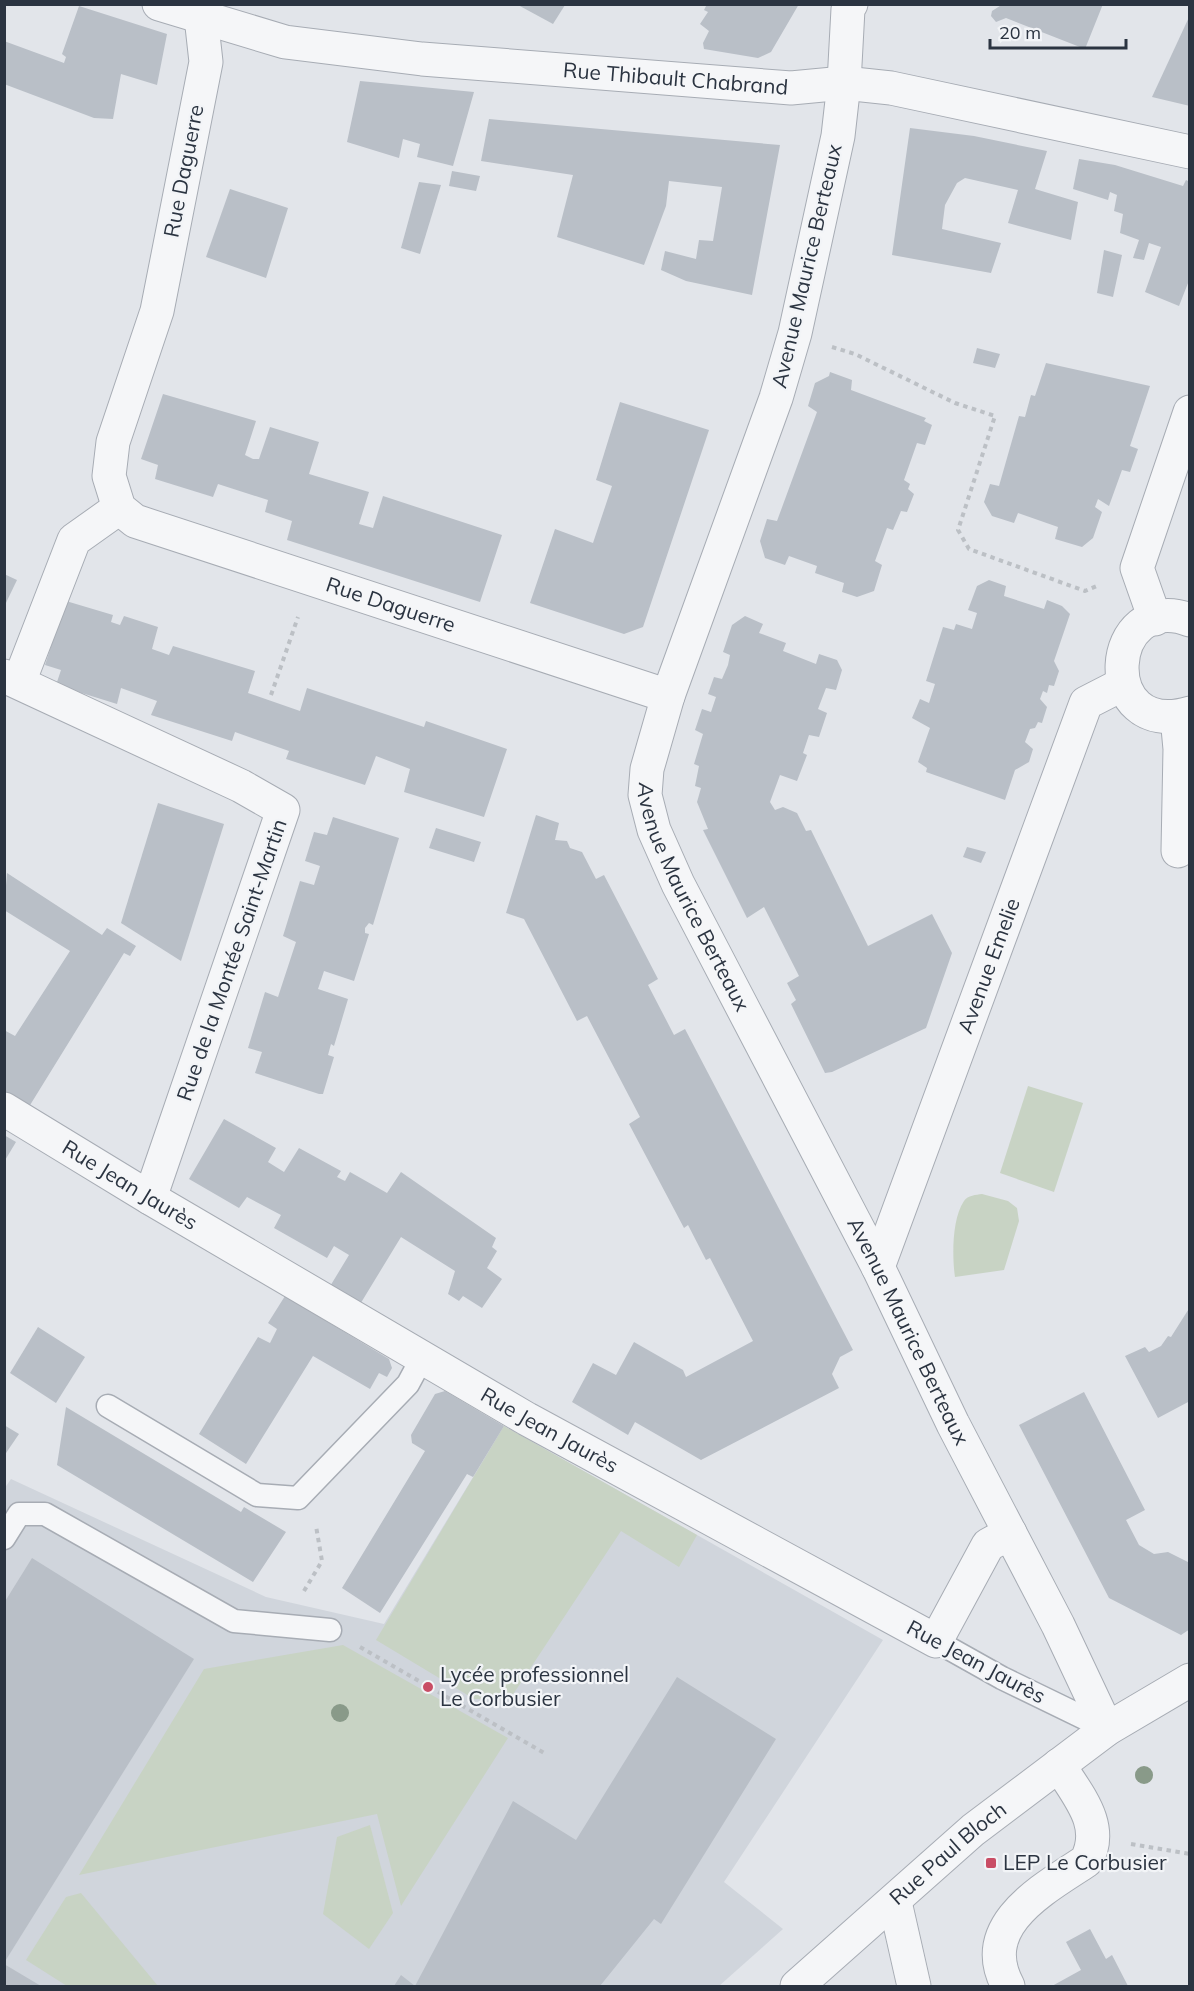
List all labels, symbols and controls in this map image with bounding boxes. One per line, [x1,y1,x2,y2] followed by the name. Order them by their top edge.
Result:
[990,12,1126,50] scale bar
[999,21,1041,44] text: 20 m
[562,56,789,100] street label: Rue Thibault Chabrand
[157,102,209,239] street label: Rue Daguerre
[765,141,847,390] street label: Avenue Maurice Berteaux
[323,571,459,637] street label: Rue Daguerre
[633,782,756,1015] street label: Avenue Maurice Berteaux
[170,815,292,1104] street label: Rue de la Montée Saint-Martin
[951,894,1025,1037] street label: Avenue Emelie
[58,1134,203,1235] street label: Rue Jean Jaurès
[842,1213,976,1449] street label: Avenue Maurice Berteaux
[476,1381,623,1478] street label: Rue Jean Jaurès
[903,1614,1050,1709] street label: Rue Jean Jaurès
[440,1661,629,1711] place label: Lycée professionnel Le Corbusier
[421,1680,435,1694] marker: Lycée professionnel Le Corbusier
[884,1795,1011,1910] street label: Rue Paul Bloch
[1003,1849,1167,1875] place label: LEP Le Corbusier
[984,1856,998,1870] marker: LEP Le Corbusier

